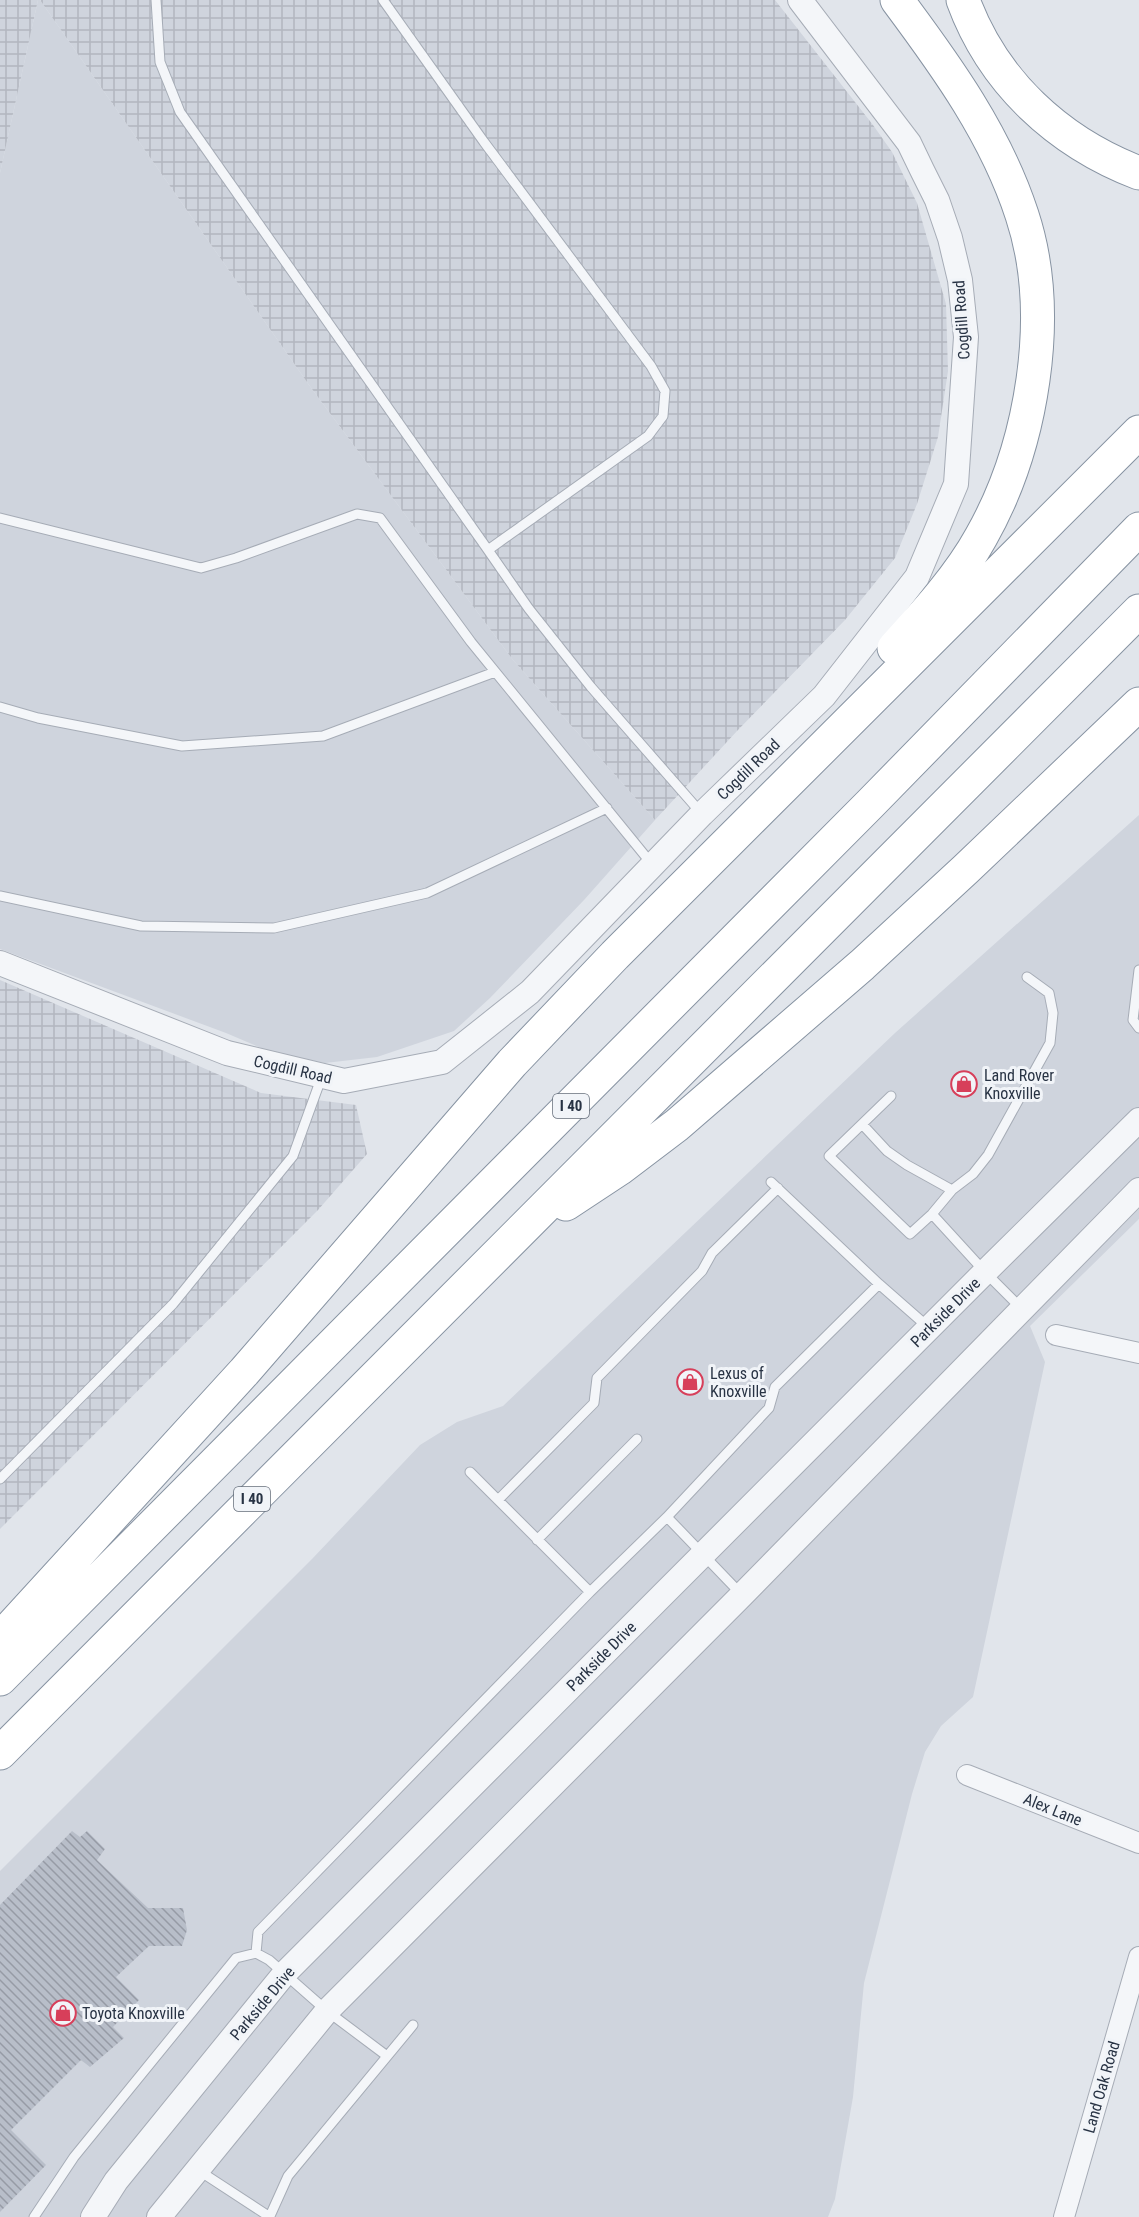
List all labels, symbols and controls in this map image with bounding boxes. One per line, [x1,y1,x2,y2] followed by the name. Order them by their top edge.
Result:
[949,280,974,360] street label: Cogdill Road
[713,735,784,804] street label: Cogdill Road
[252,1051,334,1088] street label: Cogdill Road
[984,1066,1054,1103] place label: Land Rover Knoxville
[949,1069,979,1099] shop icon: Land Rover Knoxville
[553,1094,589,1118] road number: I 40
[907,1274,984,1351] street label: Parkside Drive
[710,1364,767,1401] place label: Lexus of Knoxville
[675,1367,705,1397] shop icon: Lexus of Knoxville
[234,1487,270,1511] road number: I 40
[563,1618,640,1695] street label: Parkside Drive
[1021,1789,1085,1830] street label: Alex Lane
[226,1963,299,2044] street label: Parkside Drive
[48,1998,78,2028] shop icon: Toyota Knoxville
[82,2004,185,2023] place label: Toyota Knoxville
[1079,2039,1124,2135] street label: Land Oak Road

